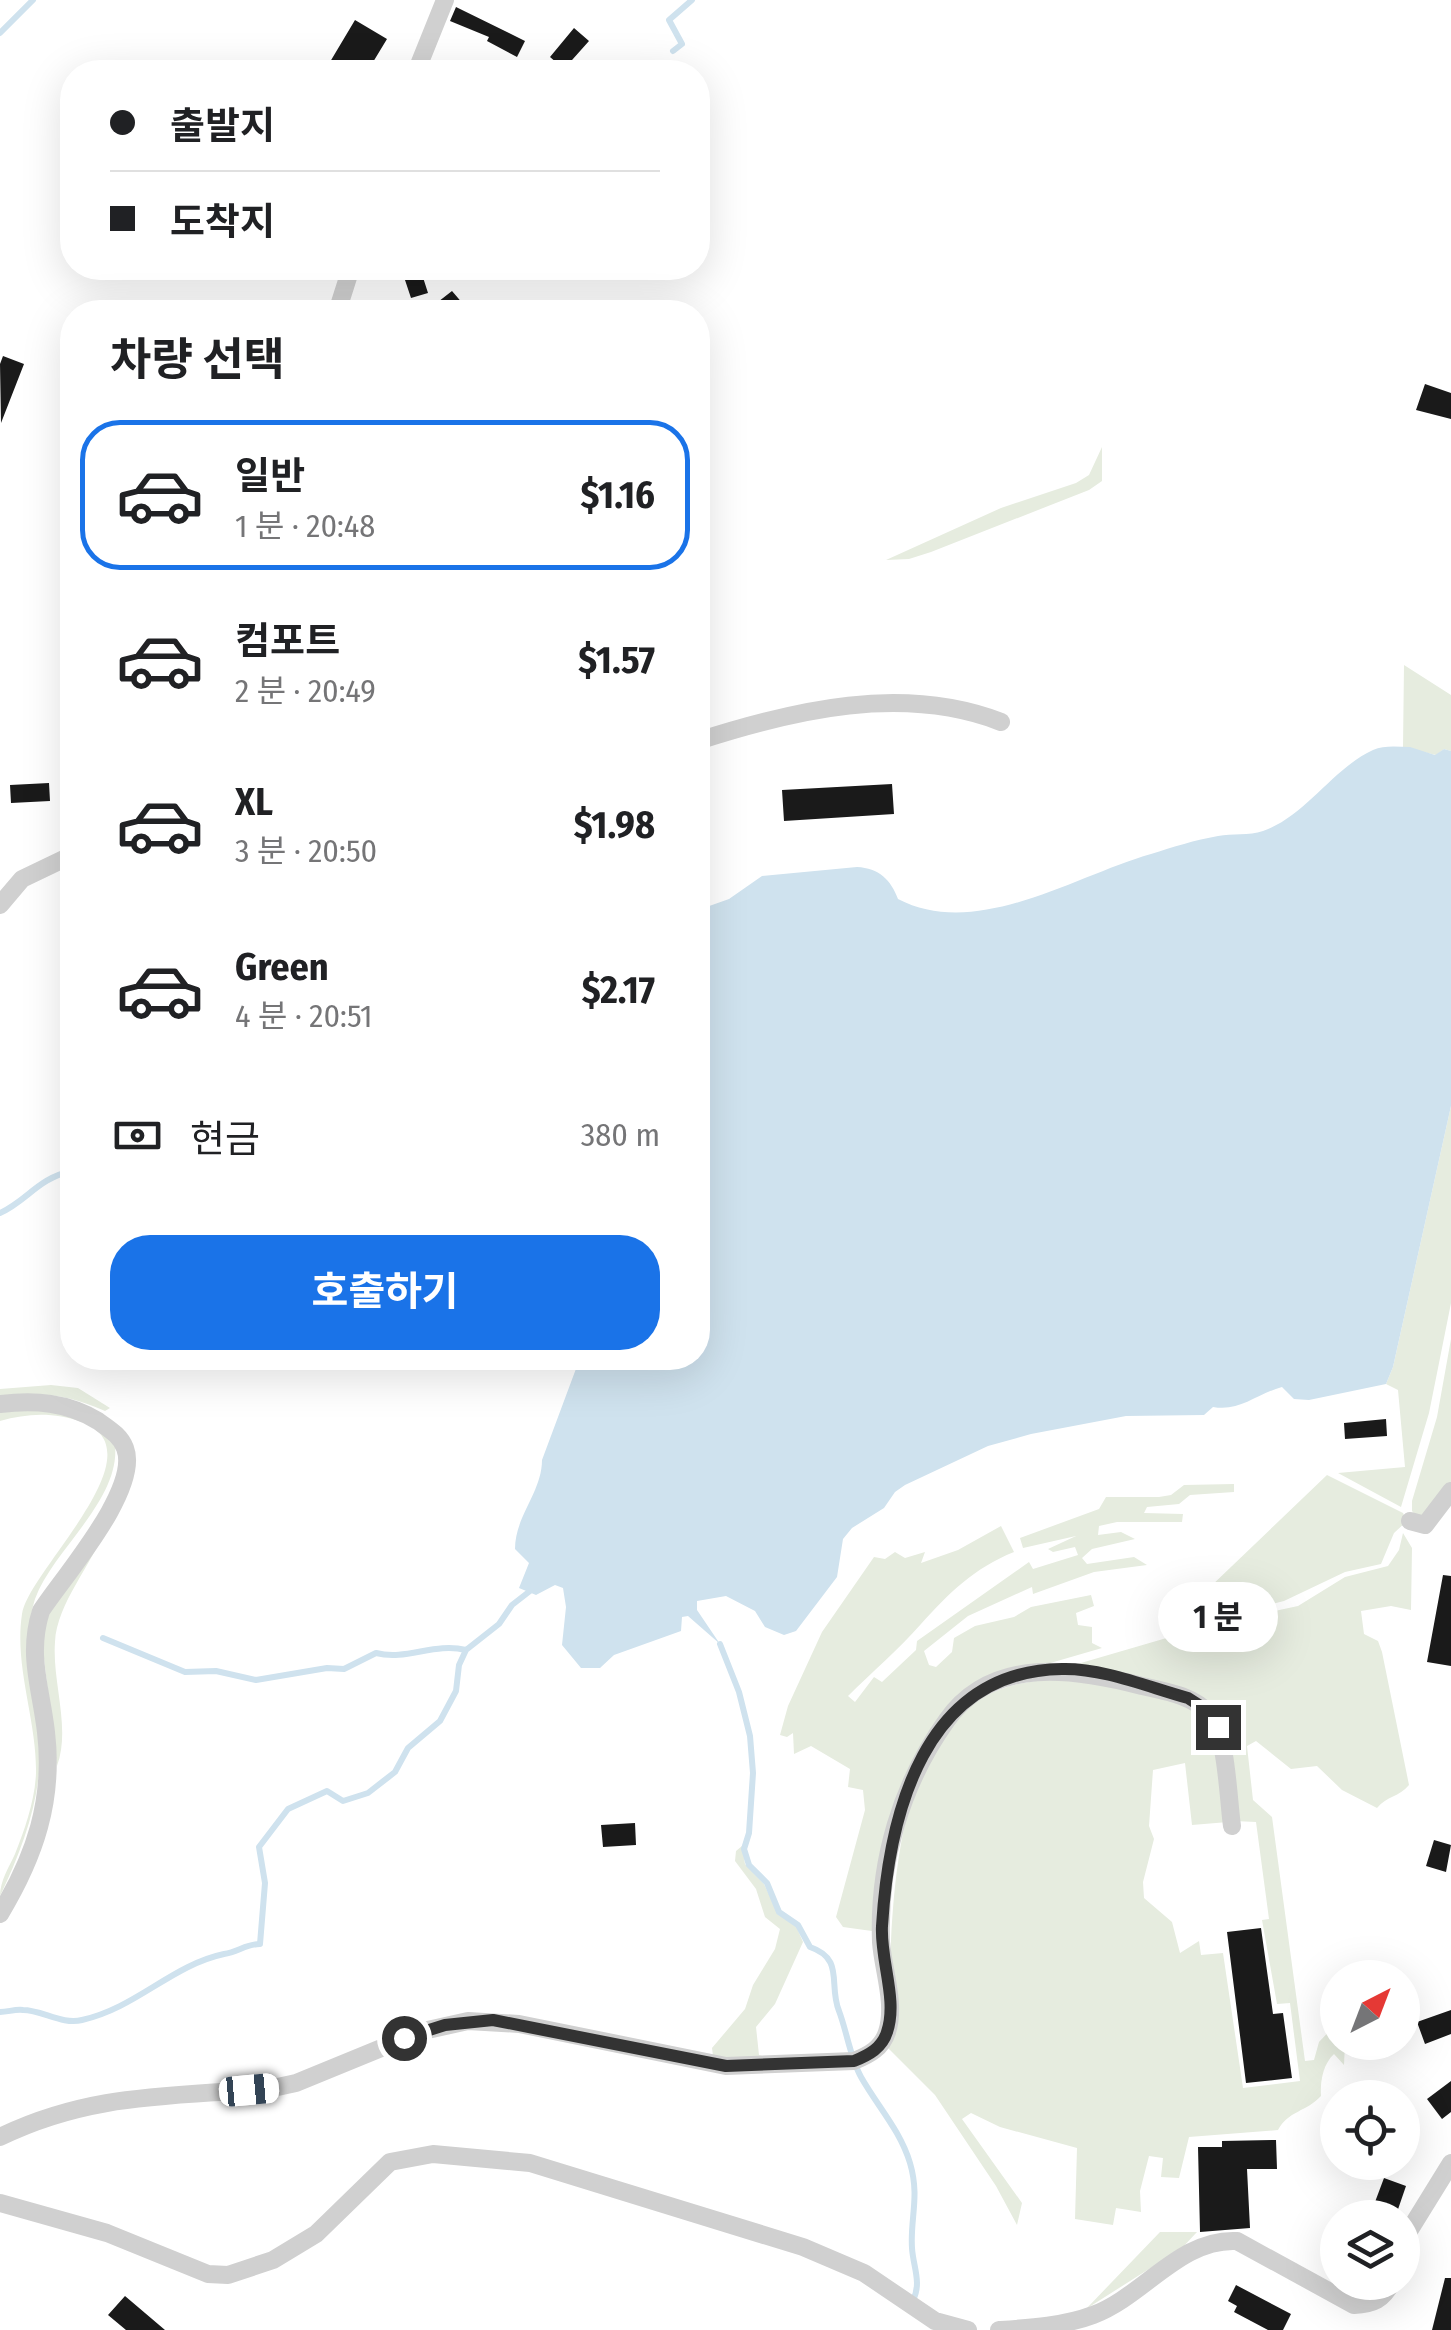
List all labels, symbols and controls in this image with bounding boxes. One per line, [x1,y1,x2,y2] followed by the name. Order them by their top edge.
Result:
[170,103,275,149] text: 출발지
[170,199,275,245] text: 도착지
[110,333,285,387] text: 차량 선택
[115,450,205,540] icon: car
[235,453,305,499] text: 일반
[581,472,655,518] text: $1.16
[235,507,375,545] text: 1 분 · 20:48
[115,615,205,705] icon: car
[235,618,340,664] text: 컴포트
[578,637,655,683] text: $1.57
[235,672,376,710] text: 2 분 · 20:49
[235,779,273,825] text: XL
[115,780,205,870] icon: car
[574,802,655,848] text: $1.98
[235,832,377,870] text: 3 분 · 20:50
[235,944,329,990] text: Green
[115,945,205,1035] icon: car
[582,967,655,1013] text: $2.17
[235,997,373,1035] text: 4 분 · 20:51
[110,1108,165,1163] icon: cash
[190,1116,260,1162] text: 현금
[581,1116,660,1154] text: 380 m
[110,1235,660,1350] button: 호출하기
[1158,1582,1278,1652] callout: 1 분
[1193,1598,1243,1636] text: 1 분
[1196,1705,1241,1750] route end
[1320,1960,1420,2060] north arrow
[1320,1960,1420,2300] map controls
[382,2016,427,2061] route start
[218,2072,280,2108] car
[1320,2080,1420,2180] button: locate
[1320,2200,1420,2300] button: layers

